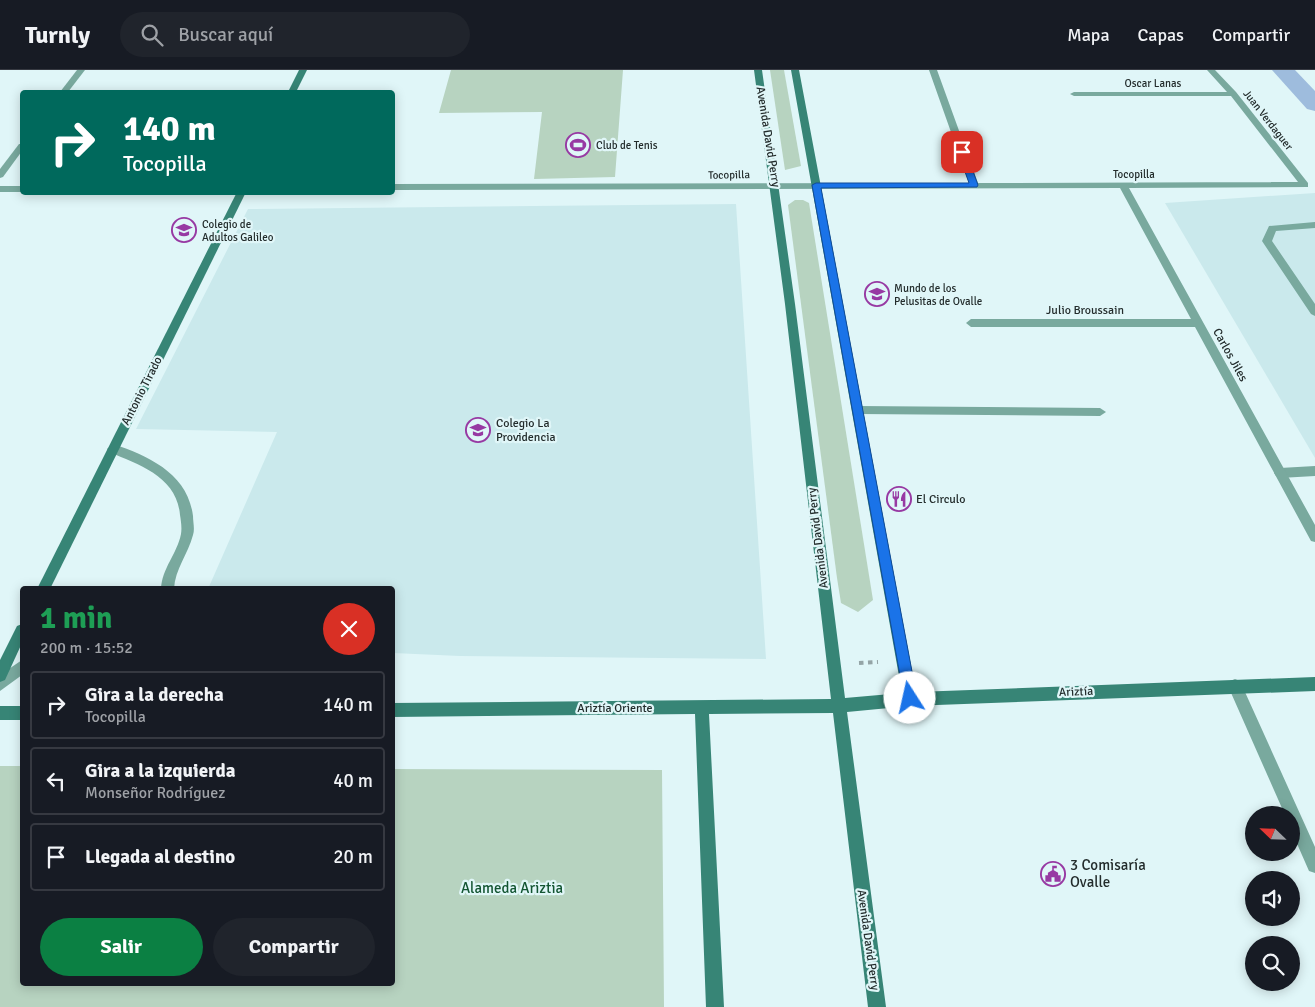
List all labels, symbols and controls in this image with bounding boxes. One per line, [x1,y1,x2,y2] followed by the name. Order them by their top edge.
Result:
[120,12,470,57] search box
[25,20,90,50] text: Turnly
[138,21,166,49] icon: search
[178,23,273,47] text: Buscar aquí
[1067,24,1110,46] text: Mapa
[1138,24,1184,46] text: Capas
[1212,24,1290,46] text: Compartir
[1125,77,1182,90] street label: Oscar Lanas
[753,86,783,189] street label: Avenida David Perry
[1240,87,1296,153] street label: Juan Verdaguer
[123,107,216,150] text: 140 m
[40,110,105,175] icon: right
[941,131,983,173] pin
[565,132,591,158] sports icon: Club de Tenis
[948,138,976,166] icon: arrive
[596,139,658,152] place label: Club de Tenis
[123,150,207,177] text: Tocopilla
[708,168,750,182] street label: Tocopilla
[1113,168,1155,181] street label: Tocopilla
[171,217,197,243] school or university icon: Colegio de Adultos Galileo
[202,218,274,244] place label: Colegio de Adultos Galileo
[864,281,890,307] school or university icon: Mundo de los Pelusitas de Ovalle
[894,282,982,308] place label: Mundo de los Pelusitas de Ovalle
[1046,303,1124,318] street label: Julio Broussain
[1209,326,1251,384] street label: Carlos Jiles
[118,354,166,428] street label: Antonio Tirado
[496,416,556,445] place label: Colegio La Providencia
[465,417,491,443] school or university icon: Colegio La Providencia
[804,486,832,589] street label: Avenida David Perry
[886,486,912,512] restaurant icon: El Circulo
[916,492,966,507] place label: El Circulo
[40,600,112,637] text: 1 min
[323,603,375,655] button: close
[40,638,133,658] text: 200 m · 15:52
[883,671,935,723] position arrow
[85,683,224,707] text: Gira a la derecha
[1059,684,1093,700] street label: Ariztía
[42,691,70,719] icon: right
[323,693,373,717] text: 140 m
[577,701,653,716] street label: Ariztía Oriente
[85,707,146,727] text: Tocopilla
[85,759,235,783] text: Gira a la izquierda
[42,767,70,795] icon: left
[333,769,373,793] text: 40 m
[85,783,225,803] text: Monseñor Rodríguez
[1245,806,1300,861] north arrow
[1245,806,1300,991] map controls
[42,843,70,871] icon: arrive
[85,845,235,869] text: Llegada al destino
[333,845,373,869] text: 20 m
[1070,856,1146,891] place label: 3 Comisaría Ovalle
[1040,861,1066,887] public building icon: 3 Comisaría Ovalle
[1245,871,1300,926] button: sound
[461,879,563,897] park label: Alameda Ariztia
[853,889,883,992] street label: Avenida David Perry
[40,918,203,976] button: Salir
[213,918,375,976] button: Compartir
[1245,936,1300,991] button: search

